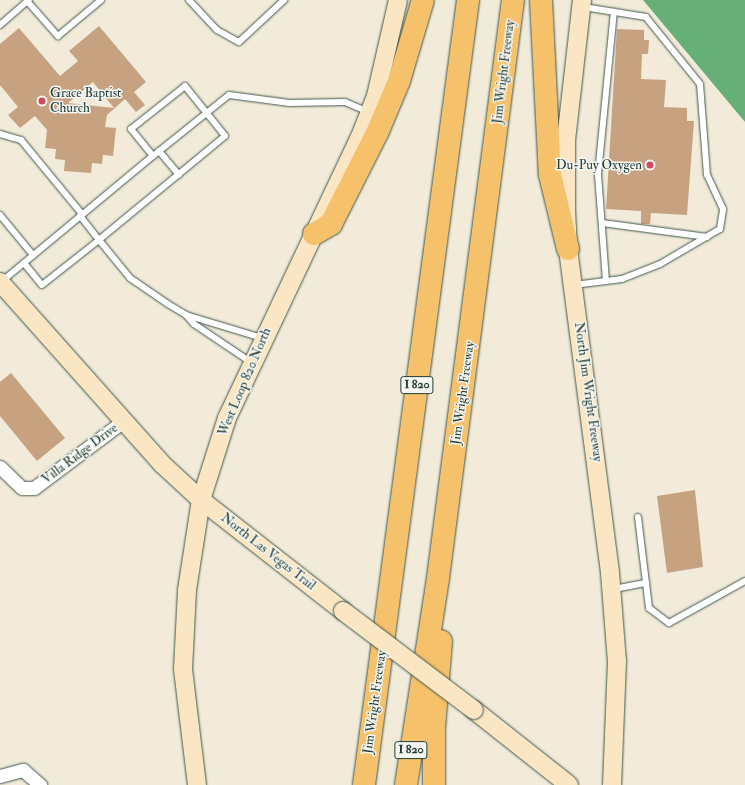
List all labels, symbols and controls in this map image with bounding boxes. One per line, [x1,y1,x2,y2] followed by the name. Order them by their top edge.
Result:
[490,19,518,125] street label: Jim Wright Freeway
[50,86,121,117] place label: Grace Baptist Church
[37,96,47,106] marker: Grace Baptist Church
[556,157,642,173] place label: Du-Puy Oxygen
[645,160,655,170] marker: Du-Puy Oxygen
[570,321,606,463] street label: North Jim Wright Freeway
[215,326,275,438] street label: West Loop 820 North
[448,340,478,446] street label: Jim Wright Freeway
[400,375,434,395] road number: I 820
[39,420,121,488] street label: Villa Ridge Drive
[218,510,318,594] street label: North Las Vegas Trail
[360,649,390,755] street label: Jim Wright Freeway
[394,740,428,760] road number: I 820

